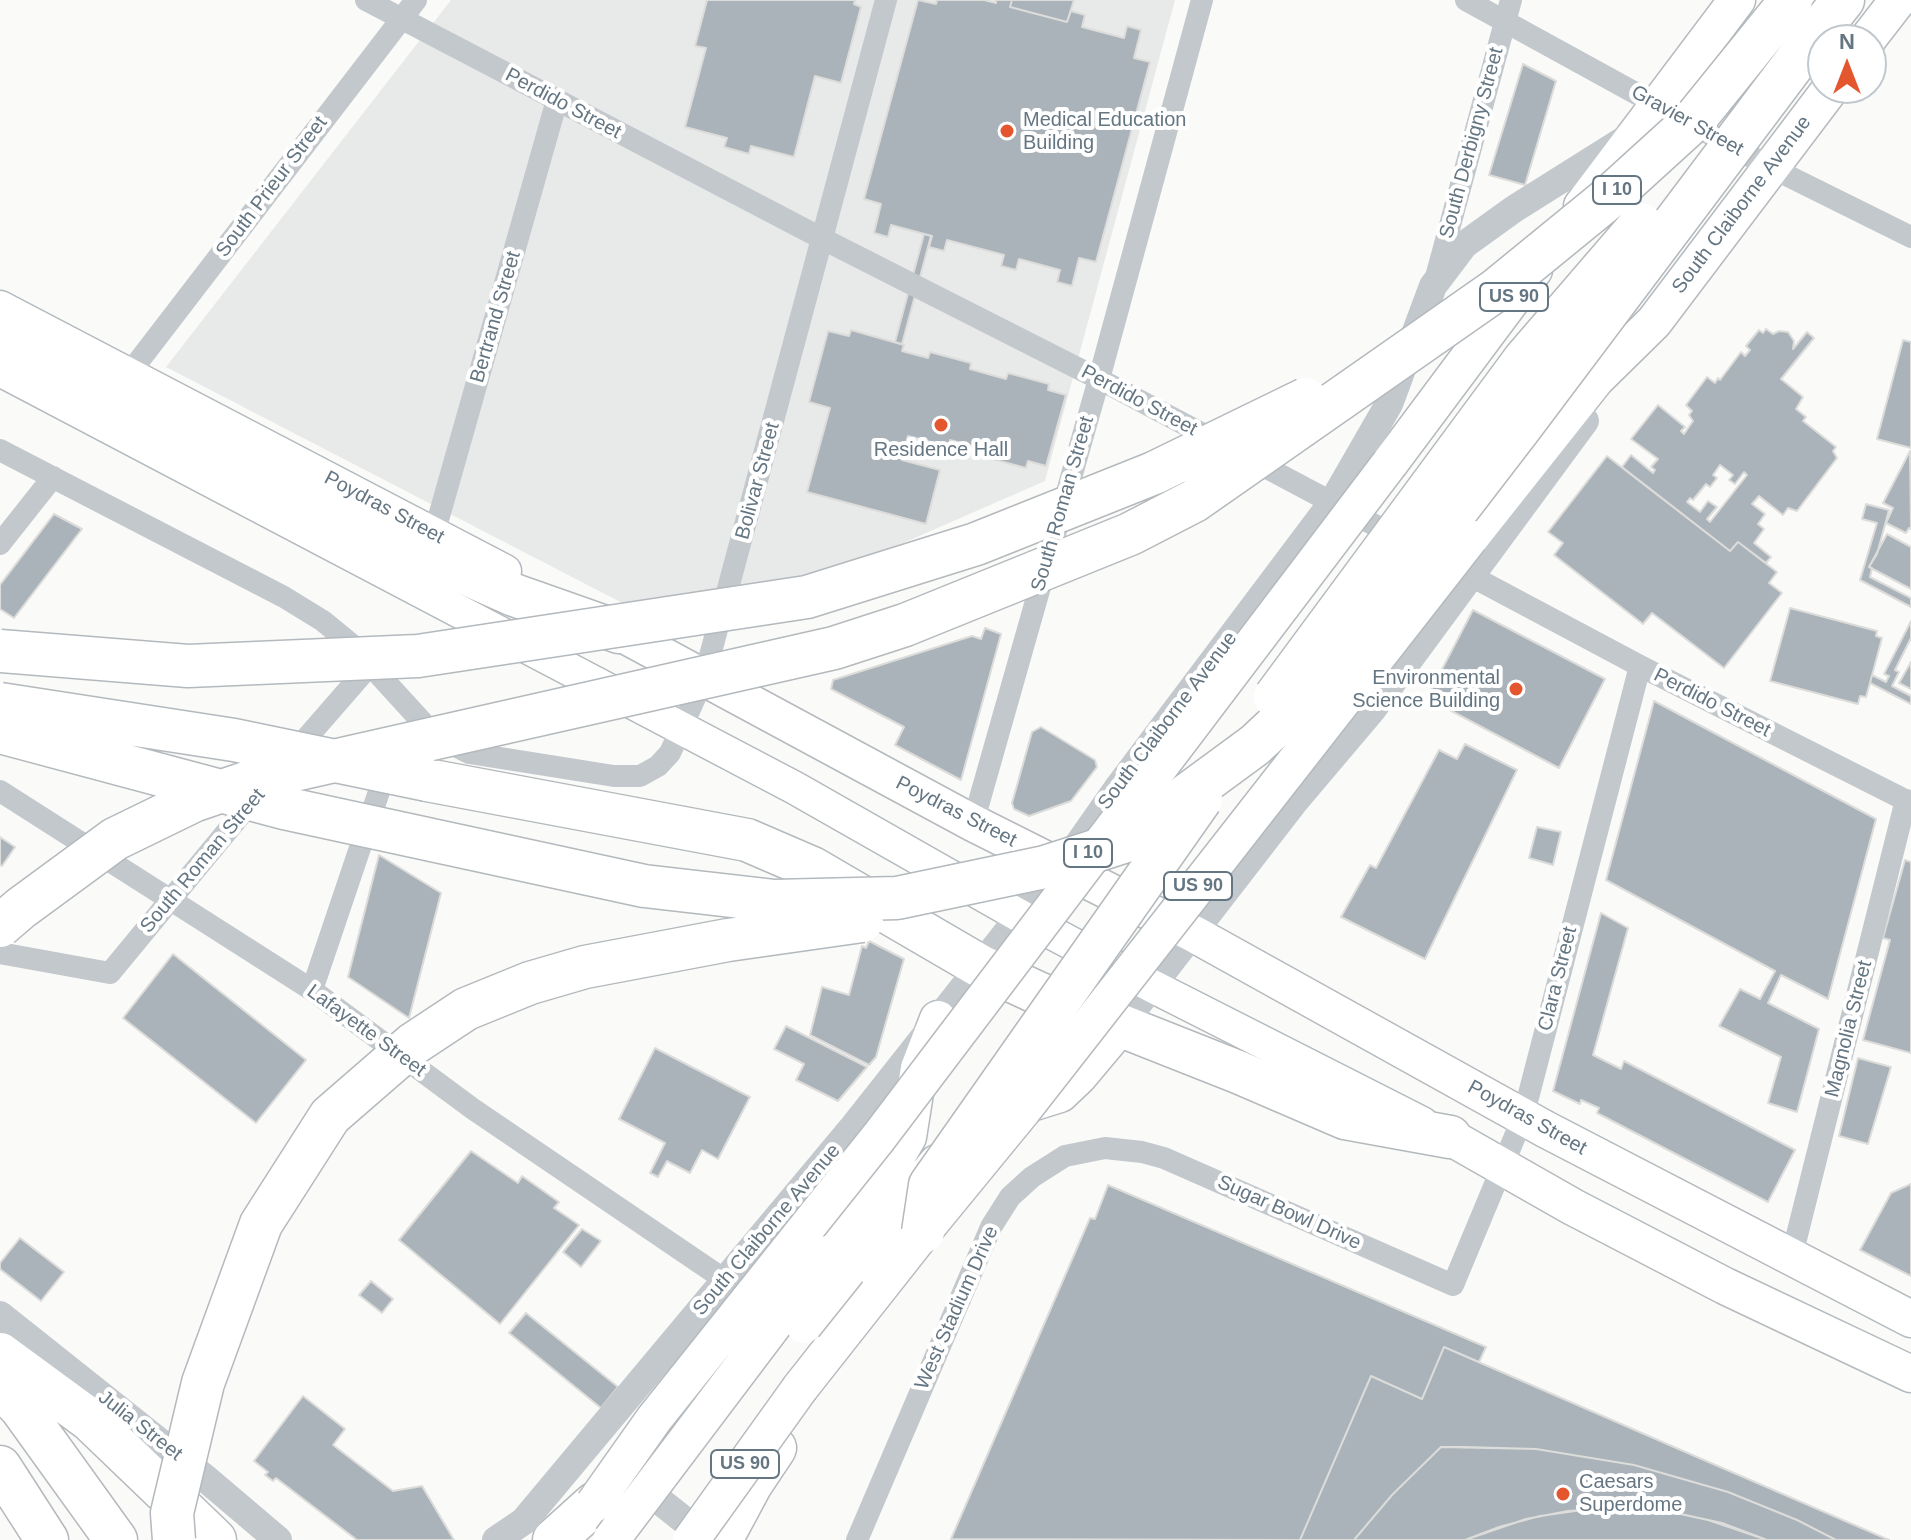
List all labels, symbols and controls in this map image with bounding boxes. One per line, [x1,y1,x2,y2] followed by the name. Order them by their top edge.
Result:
[1807,24,1887,104] north arrow
[1839,29,1855,54] text: N
[1435,45,1509,241] street label: South Derbigny Street
[501,63,625,145] street label: Perdido Street
[1627,80,1747,162] street label: Gravier Street
[1023,108,1186,155] place label: Medical Education Building
[1667,111,1817,299] street label: South Claiborne Avenue
[211,112,333,262] street label: South Prieur Street
[998,122,1016,140] marker: Medical Education Building
[1593,176,1641,204] road number: I 10
[466,249,526,385] street label: Bertrand Street
[1480,283,1548,311] road number: US 90
[1077,360,1201,442] street label: Perdido Street
[1026,414,1100,594] street label: South Roman Street
[932,416,950,434] marker: Residence Hall
[731,420,785,542] street label: Bolivar Street
[874,438,1008,462] place label: Residence Hall
[320,466,448,550] street label: Poydras Street
[1093,627,1243,815] street label: South Claiborne Avenue
[1650,663,1774,743] street label: Perdido Street
[1352,666,1500,713] place label: Environmental Science Building
[1507,680,1525,698] marker: Environmental Science Building
[892,771,1020,853] street label: Poydras Street
[136,784,270,938] street label: South Roman Street
[1064,839,1112,867] road number: I 10
[1164,872,1232,900] road number: US 90
[1533,924,1583,1034] street label: Clara Street
[1820,958,1878,1100] street label: Magnolia Street
[302,980,430,1082] street label: Lafayette Street
[1463,1075,1591,1161] street label: Poydras Street
[688,1139,846,1321] street label: South Claiborne Avenue
[1214,1171,1364,1255] street label: Sugar Bowl Drive
[910,1223,1004,1393] street label: West Stadium Drive
[93,1386,187,1466] street label: Julia Street
[711,1450,779,1478] road number: US 90
[1579,1470,1682,1517] place label: Caesars Superdome
[1554,1485,1572,1503] marker: Caesars Superdome

